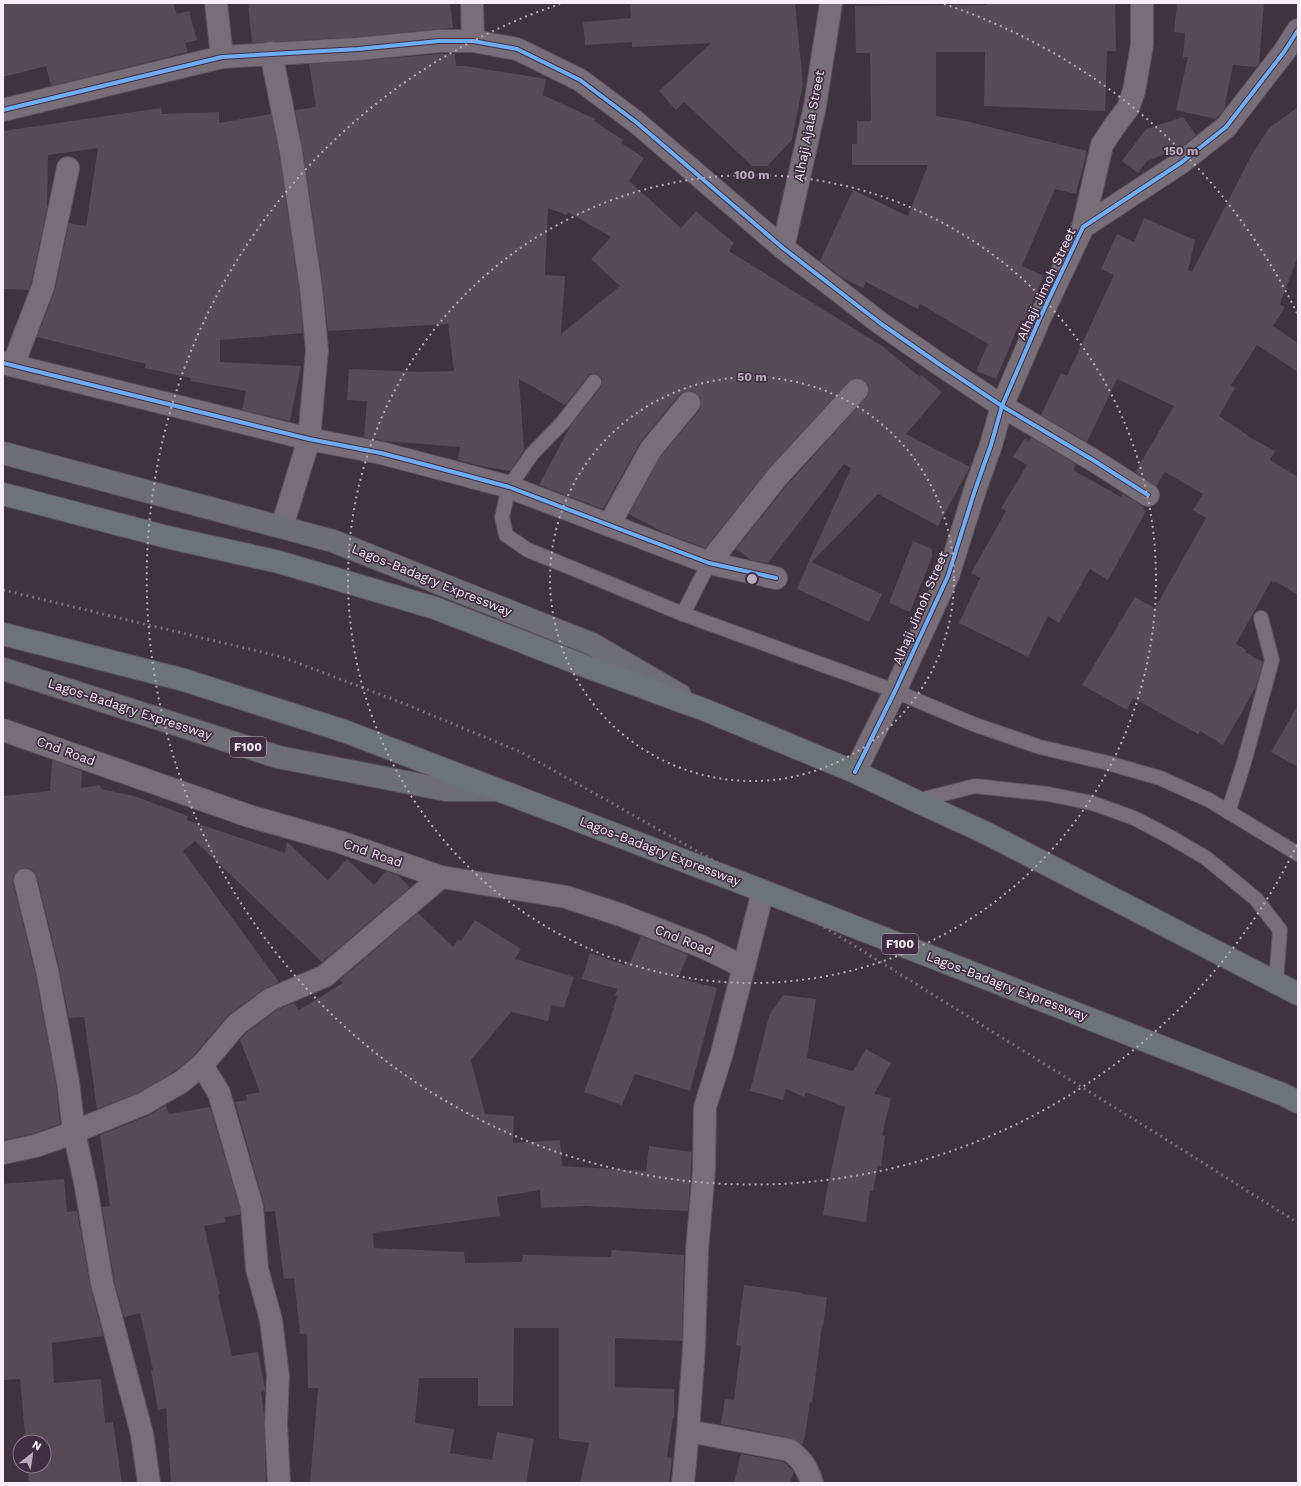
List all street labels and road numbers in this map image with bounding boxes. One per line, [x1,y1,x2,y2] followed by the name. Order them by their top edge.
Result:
[791,69,827,183] street label: Alhaji Ajala Street
[1014,225,1079,342] street label: Alhaji Jimoh Street
[350,541,515,619] street label: Lagos-Badagry Expressway
[889,549,951,667] street label: Alhaji Jimoh Street
[46,675,214,743] street label: Lagos-Badagry Expressway
[35,733,97,769] street label: Cnd Road
[230,737,266,757] road number: F100
[577,813,743,889] street label: Lagos-Badagry Expressway
[342,836,404,870] street label: Cnd Road
[653,922,715,958] street label: Cnd Road
[882,934,918,954] road number: F100
[924,948,1090,1024] street label: Lagos-Badagry Expressway

